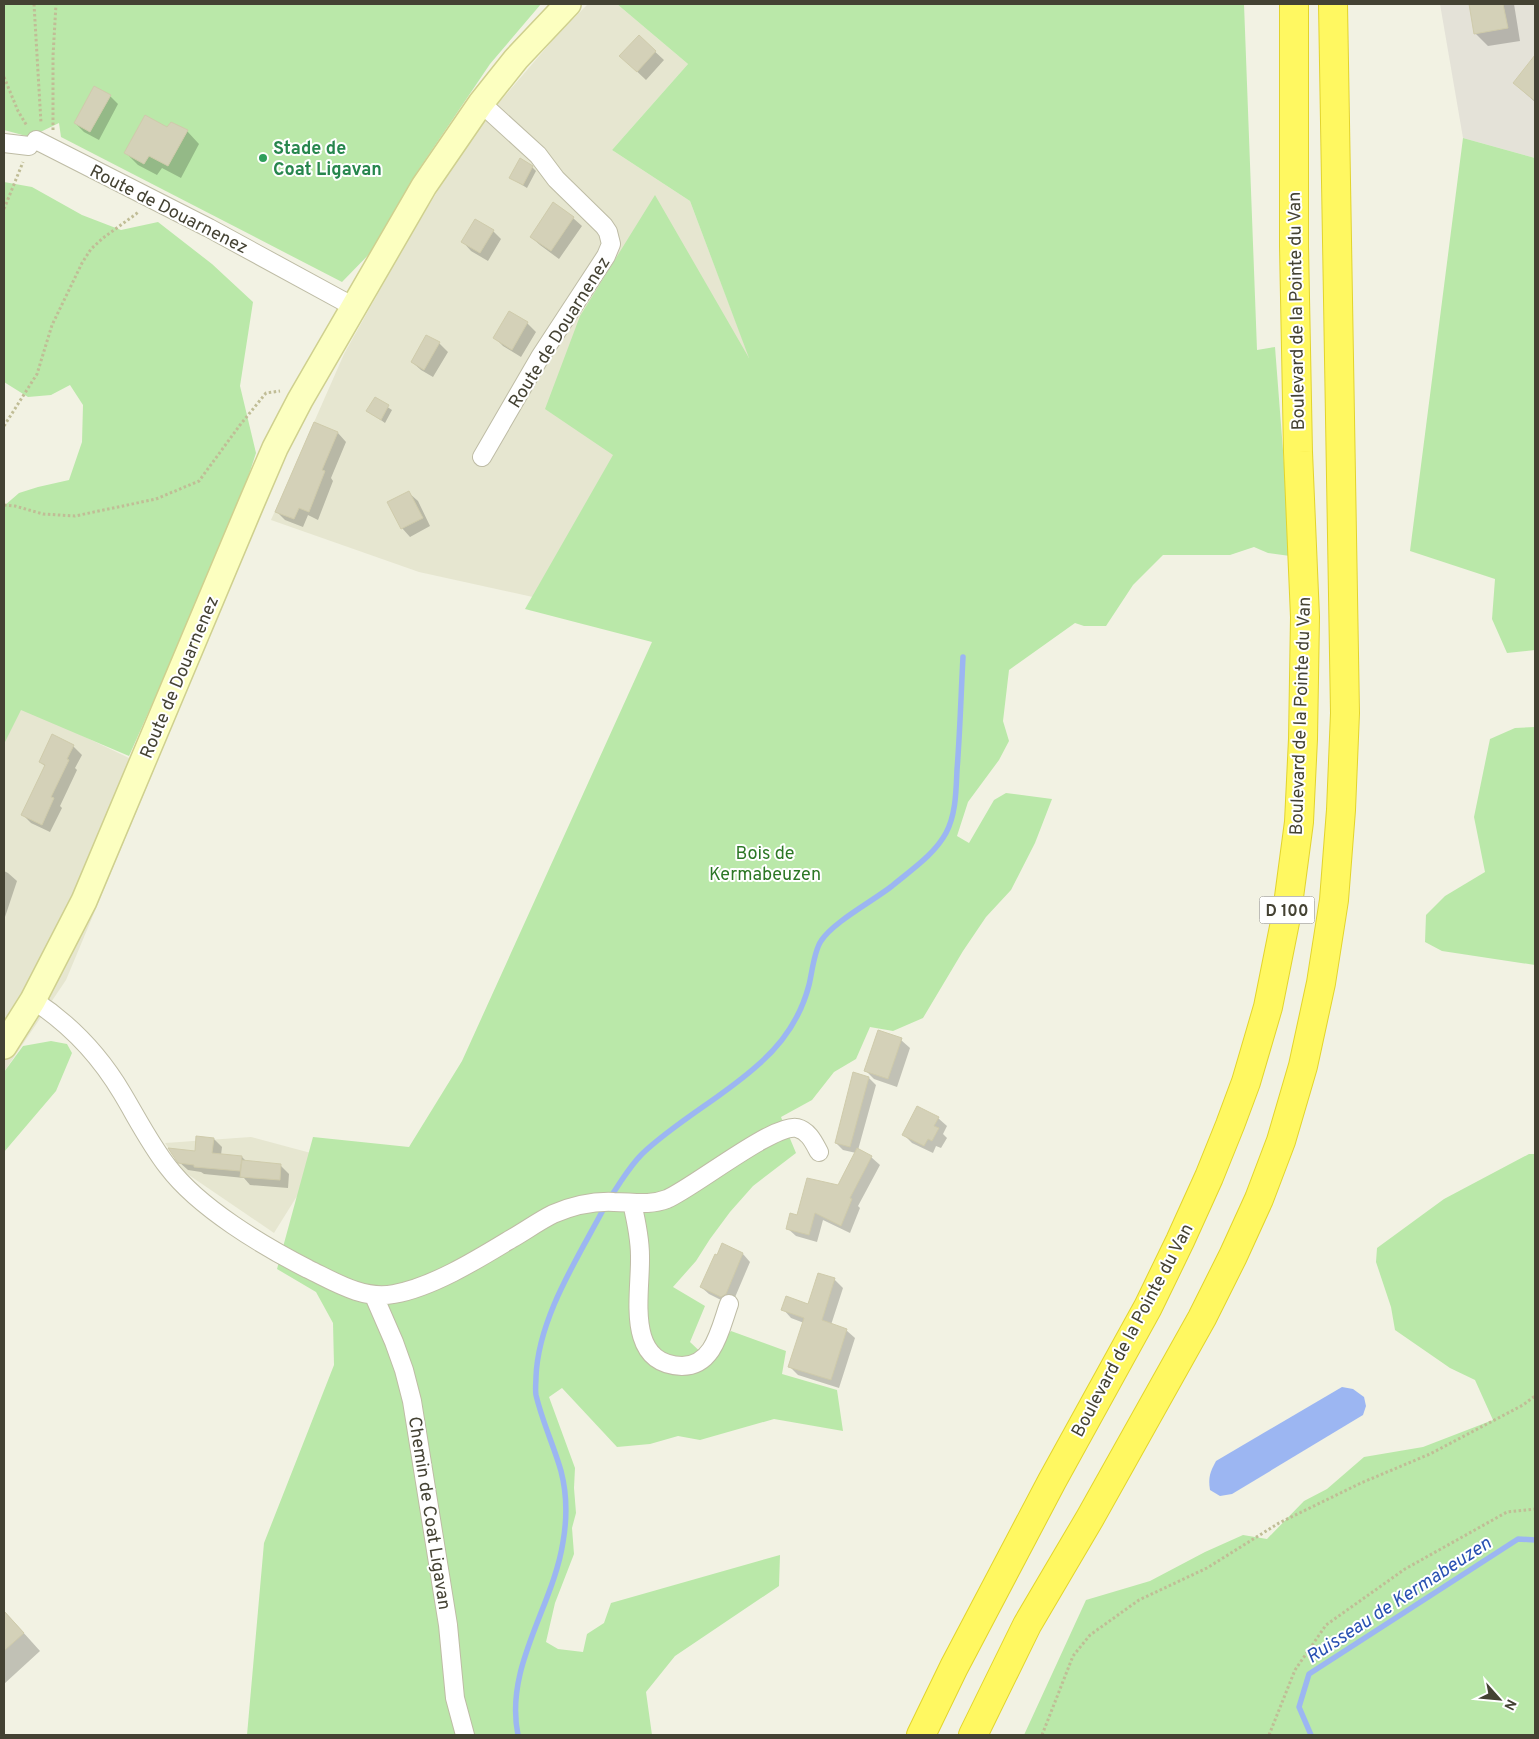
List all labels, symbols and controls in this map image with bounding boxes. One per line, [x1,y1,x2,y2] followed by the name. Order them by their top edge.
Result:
[273,138,382,182] place label: Stade de Coat Ligavan
[257,152,269,164] marker: Stade de Coat Ligavan
[85,160,251,260] street label: Route de Douarnenez
[1284,192,1311,430] street label: Boulevard de la Pointe du Van
[504,253,616,413] street label: Route de Douarnenez
[136,593,225,762] street label: Route de Douarnenez
[1286,596,1317,836] street label: Boulevard de la Pointe du Van
[709,843,821,887] park label: Bois de Kermabeuzen
[1260,896,1314,924] road number: D 100
[1067,1220,1199,1441] street label: Boulevard de la Pointe du Van
[402,1415,455,1612] street label: Chemin de Coat Ligavan
[1302,1531,1497,1670] water label: Ruisseau de Kermabeuzen
[1474,1674,1524,1724] north arrow
[1499,1696,1519,1713] text: N

